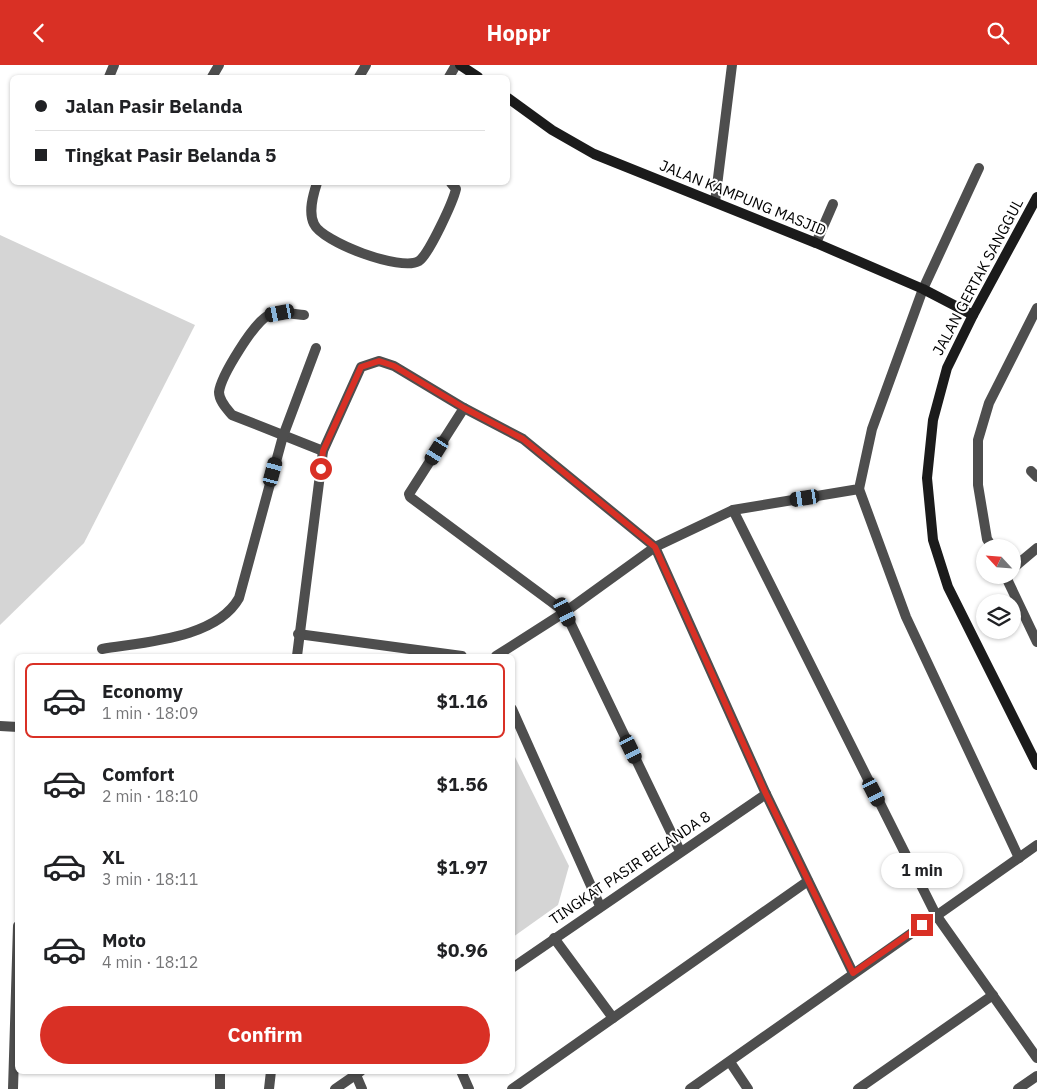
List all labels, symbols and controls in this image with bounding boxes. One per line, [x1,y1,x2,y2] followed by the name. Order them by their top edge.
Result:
[487,18,550,47] text: Hoppr
[25,19,53,47] icon: back
[984,19,1012,47] icon: search
[65,94,243,118] text: Jalan Pasir Belanda
[65,143,276,167] text: Tingkat Pasir Belanda 5
[657,155,829,240] street label: JALAN KAMPUNG MASJID
[928,195,1027,358] street label: JALAN GERTAK SANGGUL
[263,303,296,323] car
[422,434,451,468] car
[261,456,284,488] car
[310,458,332,480] route start
[789,488,820,508] car
[976,539,1021,584] north arrow
[976,539,1021,639] map controls
[976,594,1021,639] button: layers
[551,595,578,629] car
[42,678,87,723] icon: car
[102,679,183,703] text: Economy
[436,689,488,713] text: $1.16
[102,703,198,723] text: 1 min · 18:09
[617,732,644,766] car
[42,761,87,806] icon: car
[102,762,175,786] text: Comfort
[436,772,488,796] text: $1.56
[860,775,887,809] car
[102,786,198,806] text: 2 min · 18:10
[546,807,714,929] street label: TINGKAT PASIR BELANDA 8
[42,844,87,889] icon: car
[102,845,125,869] text: XL
[881,853,963,887] callout: 1 min
[436,855,488,879] text: $1.97
[901,860,943,880] text: 1 min
[102,869,198,889] text: 3 min · 18:11
[911,914,933,936] route end
[42,927,87,972] icon: car
[102,928,146,952] text: Moto
[436,938,488,962] text: $0.96
[102,952,198,972] text: 4 min · 18:12
[40,1006,490,1064] button: Confirm

